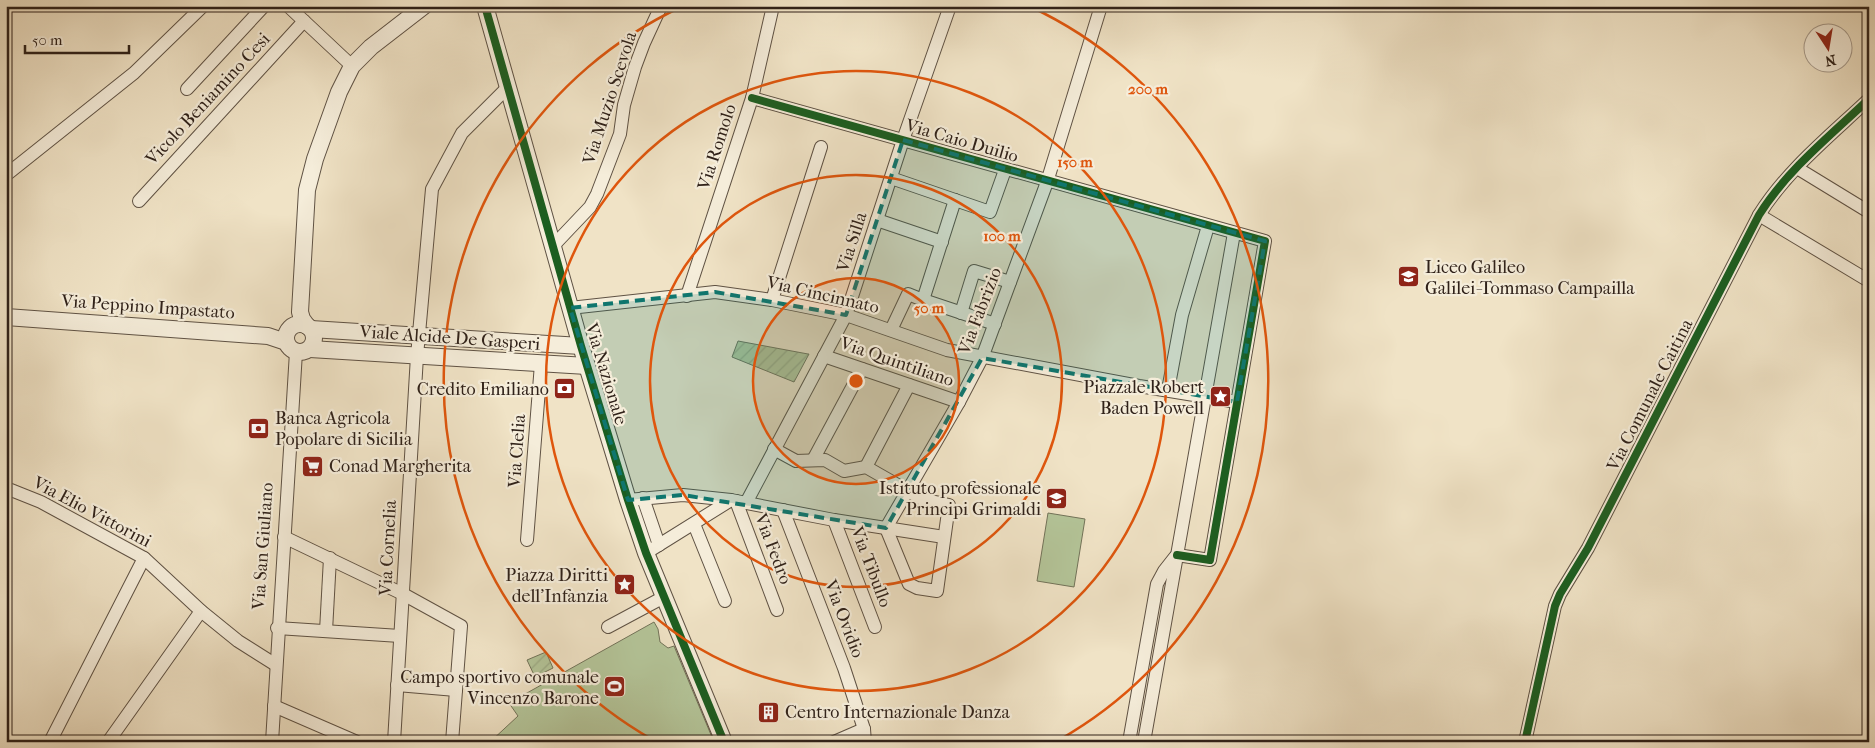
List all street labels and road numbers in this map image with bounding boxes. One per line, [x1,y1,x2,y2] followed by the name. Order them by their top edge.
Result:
[141,28,275,170] street label: Vicolo Beniamino Cesi
[578,28,642,168] street label: Via Muzio Scevola
[693,101,741,193] street label: Via Romolo
[902,115,1021,167] street label: Via Caio Duilio
[832,209,872,276] street label: Via Silla
[953,264,1006,358] street label: Via Fabrizio
[764,272,881,318] street label: Via Cincinnato
[60,290,235,324] street label: Via Peppino Impastato
[1602,315,1698,475] street label: Via Comunale Caitina
[580,320,631,428] street label: Via Nazionale
[358,321,542,355] street label: Viale Alcide De Gasperi
[837,332,957,391] street label: Via Quintiliano
[504,413,530,489] street label: Via Clelia
[28,472,155,552] street label: Via Elio Vittorini
[248,482,278,611] street label: Via San Giuliano
[375,499,401,597] street label: Via Cornelia
[750,510,796,587] street label: Via Fedro
[846,523,896,610] street label: Via Tibullo
[819,576,868,661] street label: Via Ovidio

